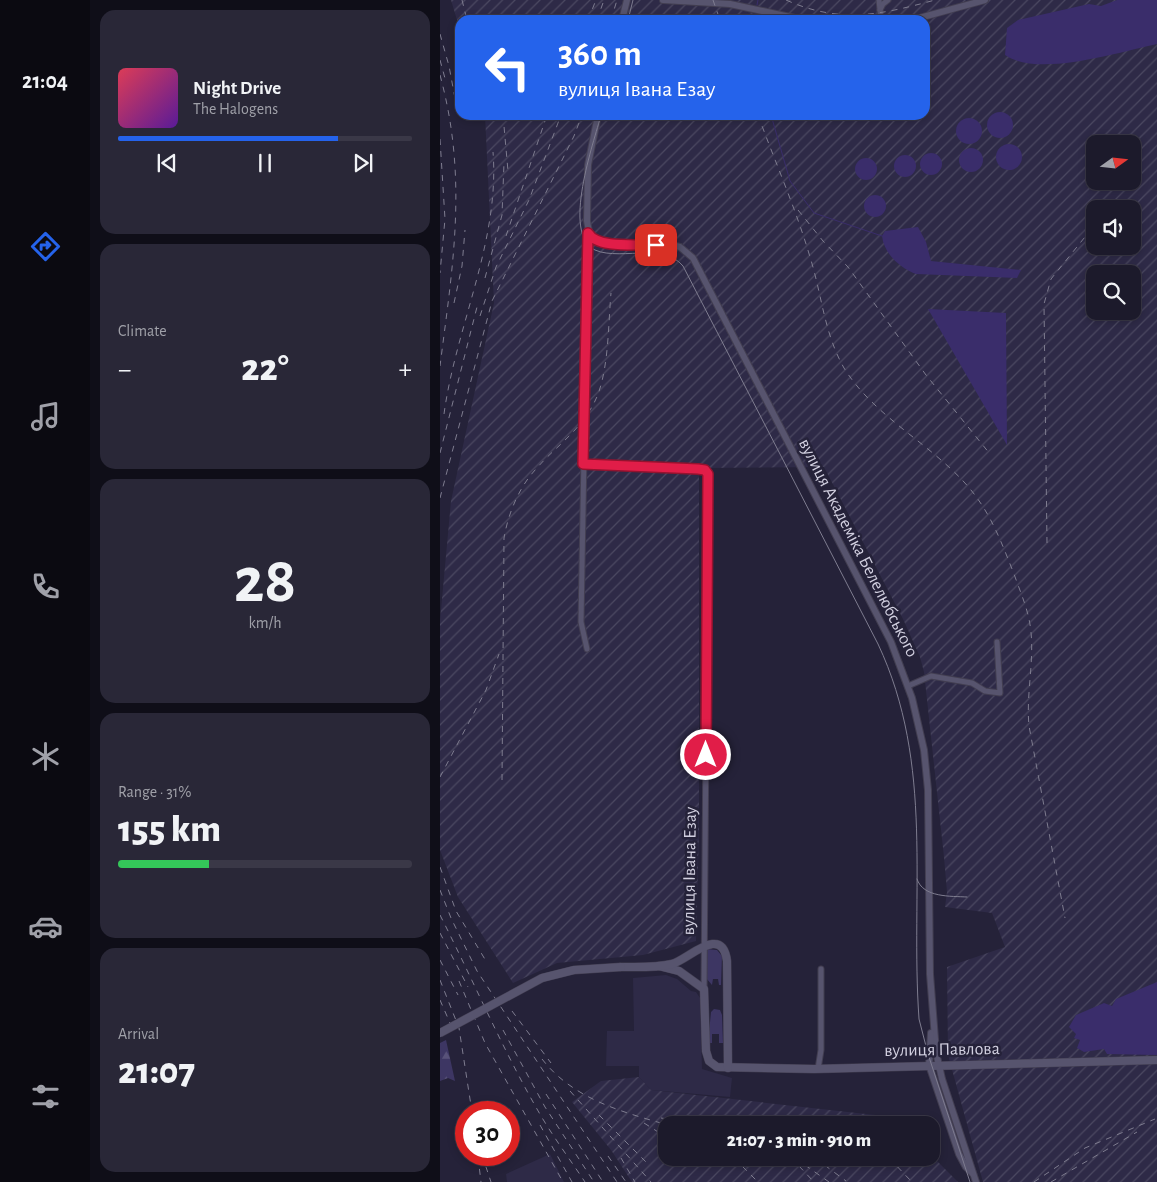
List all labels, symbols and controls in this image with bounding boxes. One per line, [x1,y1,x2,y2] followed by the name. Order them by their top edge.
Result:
[475,35,540,100] icon: left
[558,37,642,72] text: 360 m
[22,70,68,92] text: 21:04
[558,78,715,100] text: вулиця Івана Езау
[193,79,281,98] text: Night Drive
[193,101,278,117] text: The Halogens
[1086,135,1141,190] north arrow
[1086,135,1141,320] map controls
[153,149,181,177] icon: previous
[251,149,279,177] icon: pause
[349,149,377,177] icon: next
[1086,200,1141,255] button: sound
[635,224,677,266] pin
[28,229,63,264] icon: directions
[642,231,670,259] icon: arrive
[1086,265,1141,320] button: search
[118,323,167,339] text: Climate
[241,350,289,388] text: 22°
[118,356,131,384] text: −
[399,356,412,384] text: +
[28,399,63,434] icon: music
[795,435,922,660] street label: вулиця Академіка Белелюбського
[234,549,296,614] text: 28
[28,569,63,604] icon: phone
[248,615,282,631] text: km/h
[679,728,731,780] position arrow
[28,739,63,774] icon: climate
[118,784,191,800] text: Range · 31%
[680,806,700,936] street label: вулиця Івана Езау
[118,811,221,849] text: 155 km
[28,909,63,944] icon: car
[118,1026,159,1042] text: Arrival
[884,1040,1000,1060] street label: вулиця Павлова
[118,1053,195,1091] text: 21:07
[28,1079,63,1114] icon: filters
[455,1101,520,1166] speed limit sign: 30
[727,1131,871,1150] text: 21:07 · 3 min · 910 m

